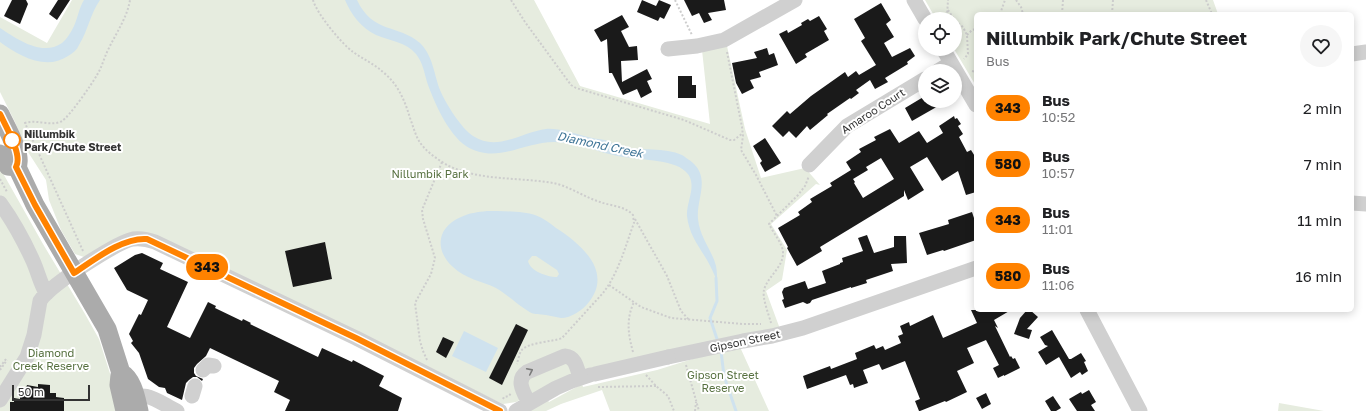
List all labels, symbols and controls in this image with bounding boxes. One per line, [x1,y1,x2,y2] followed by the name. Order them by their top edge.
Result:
[918,12,962,108] map controls
[918,12,962,56] button: locate
[1300,25,1342,67] button: heart
[986,26,1247,49] text: Nillumbik Park/Chute Street
[986,53,1009,69] text: Bus
[918,64,962,108] button: layers
[839,85,907,136] street label: Amaroo Court
[1042,91,1070,109] text: Bus
[995,99,1021,116] text: 343
[1303,99,1342,117] text: 2 min
[1042,109,1075,125] text: 10:52
[24,127,122,153] place label: Nillumbik Park/Chute Street
[556,128,646,161] water label: Diamond Creek
[3,131,21,149] marker: Nillumbik Park/Chute Street
[1042,147,1070,165] text: Bus
[995,155,1021,172] text: 580
[1304,155,1342,173] text: 7 min
[1042,165,1075,181] text: 10:57
[391,167,469,180] park label: Nillumbik Park
[1042,203,1070,221] text: Bus
[995,211,1021,228] text: 343
[1297,211,1342,229] text: 11 min
[1042,221,1073,237] text: 11:01
[184,254,230,280] line badge: 343
[194,258,220,275] text: 343
[1042,259,1070,277] text: Bus
[995,267,1021,284] text: 580
[1295,267,1342,285] text: 16 min
[1042,277,1074,293] text: 11:06
[708,327,781,354] street label: Gipson Street
[13,346,89,372] park label: Diamond Creek Reserve
[526,368,533,376] one-way arrow
[687,368,759,394] park label: Gipson Street Reserve
[12,383,90,402] scale bar
[18,385,44,398] text: 50 m

